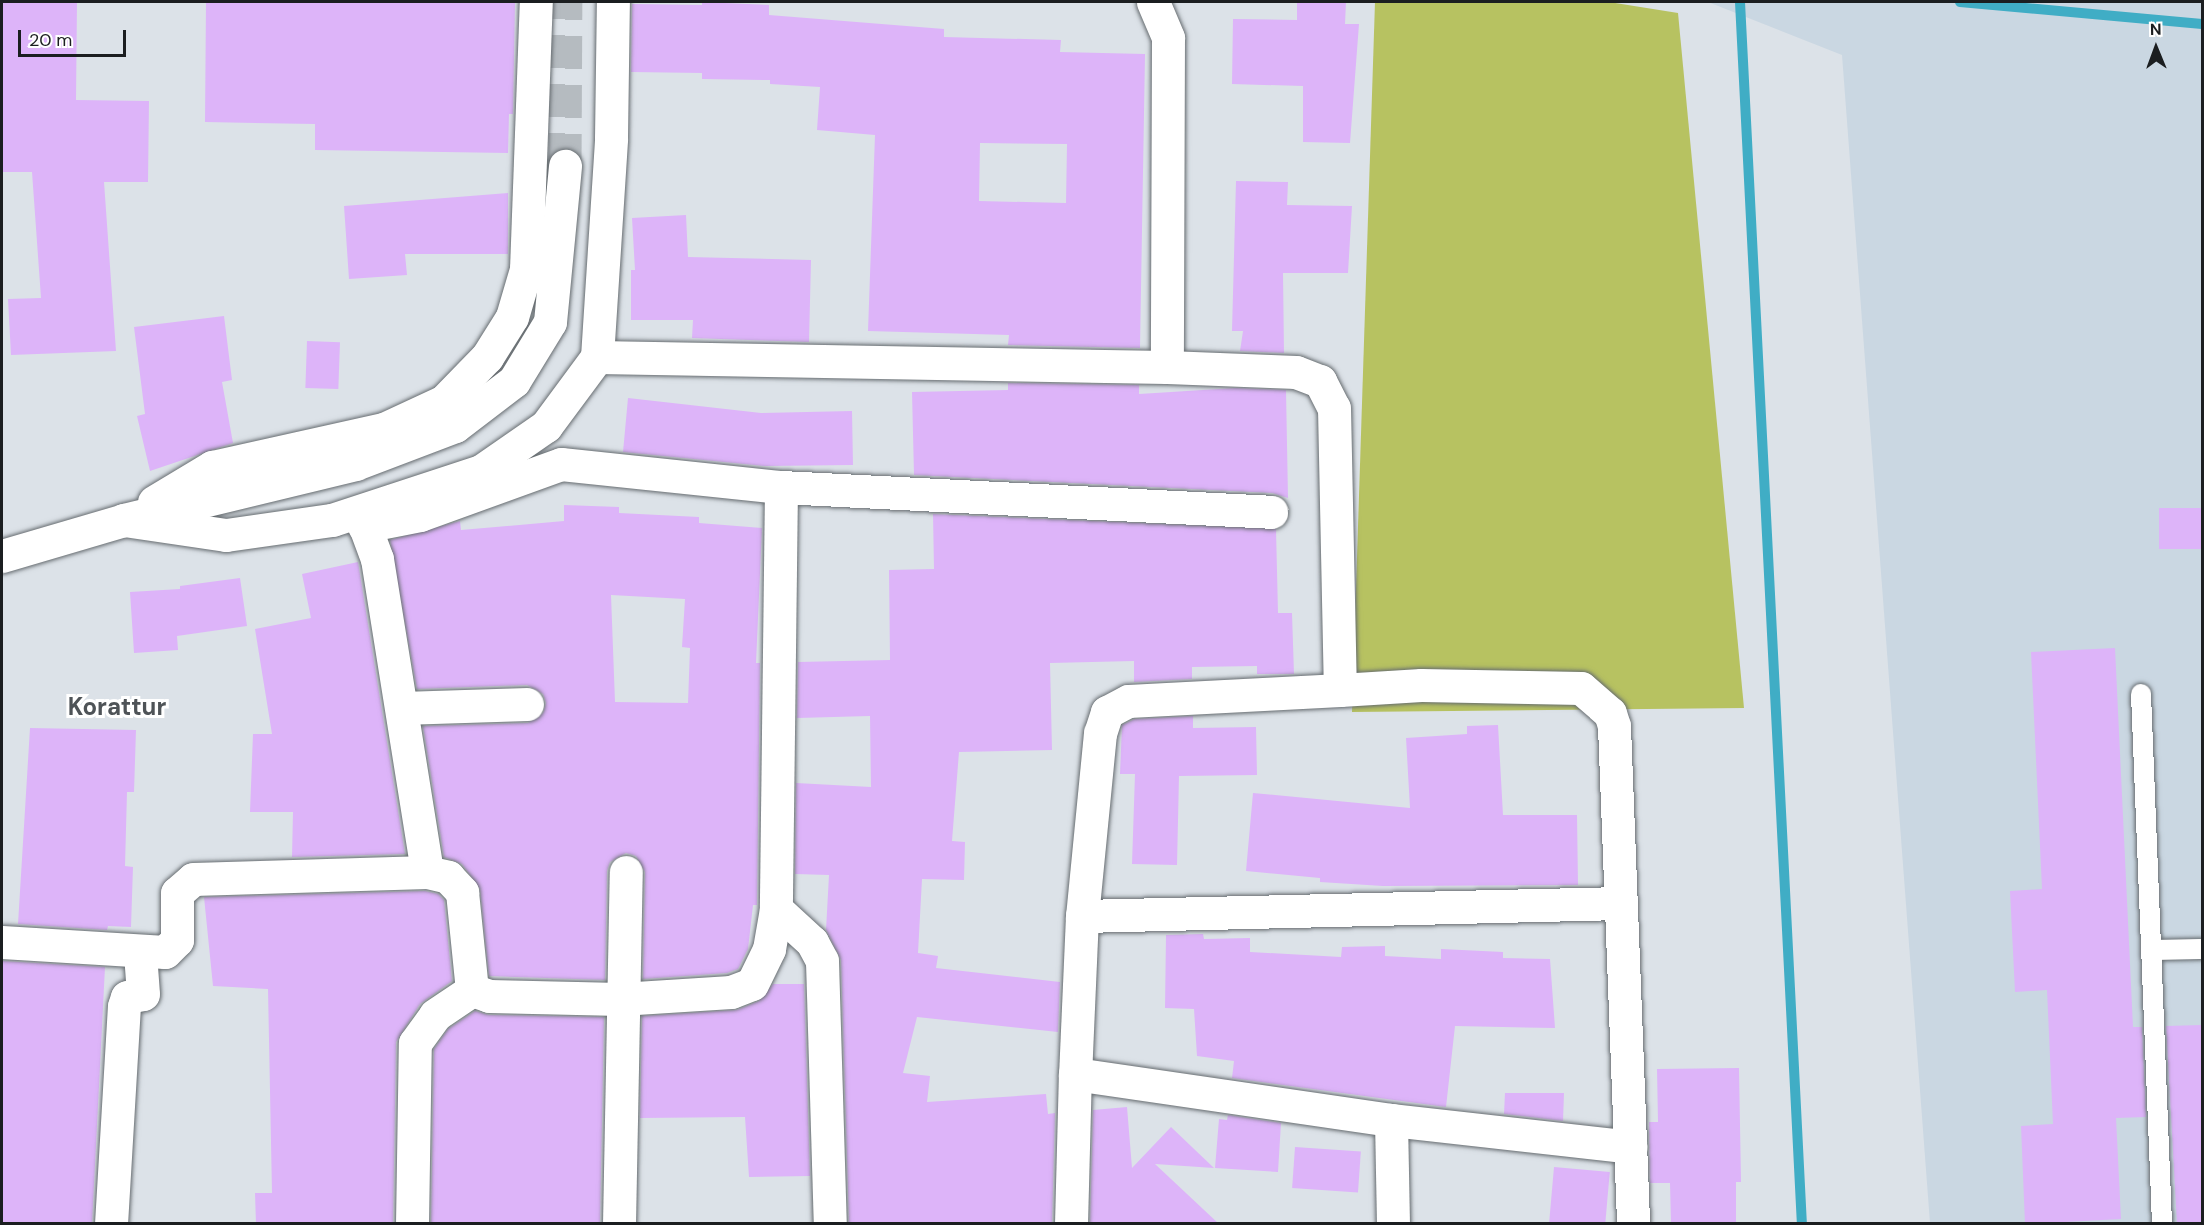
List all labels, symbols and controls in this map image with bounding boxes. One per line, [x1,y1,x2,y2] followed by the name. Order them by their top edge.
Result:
[21,18,129,56] scale bar
[2126,18,2186,78] north arrow
[2150,19,2162,40] text: N
[29,28,72,52] text: 20 m
[68,693,166,721] district label: Korattur

